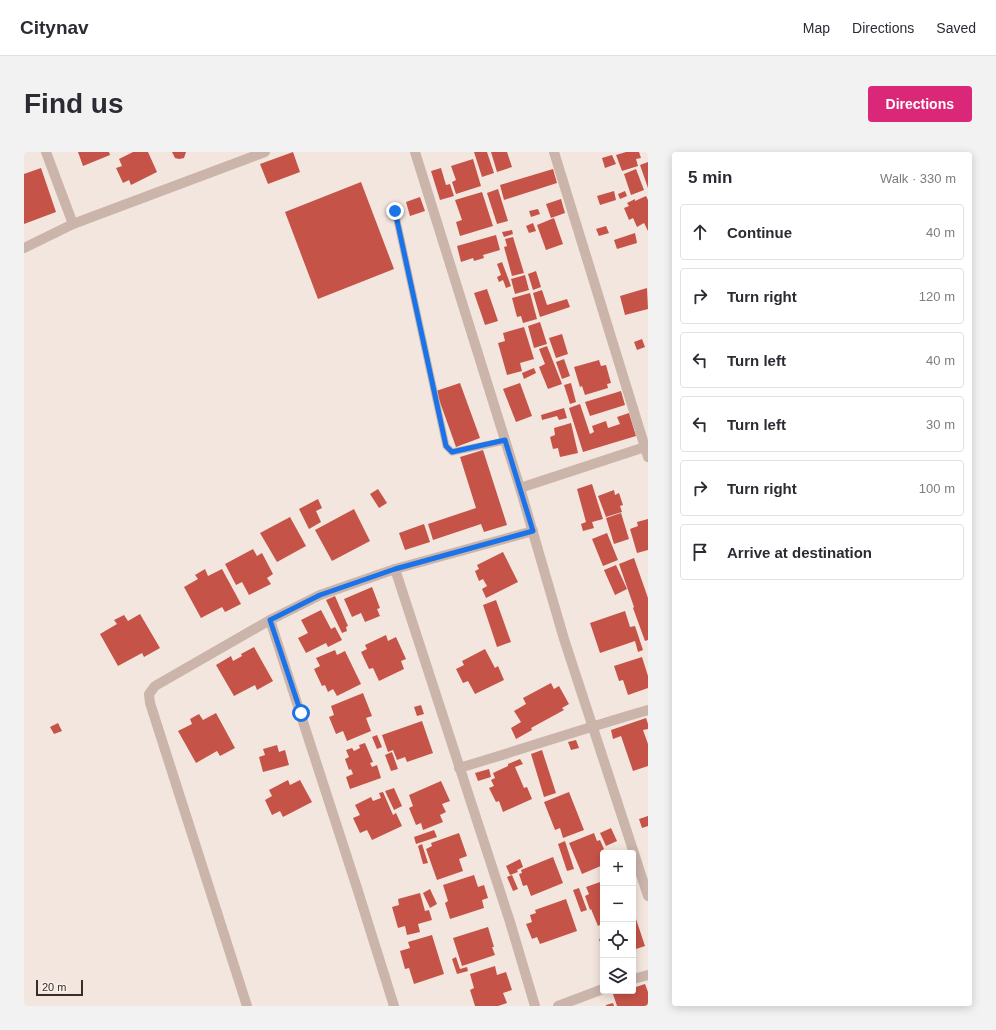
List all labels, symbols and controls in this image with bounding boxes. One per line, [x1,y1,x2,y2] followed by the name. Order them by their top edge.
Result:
[20,17,89,38] text: Citynav
[803,20,830,36] text: Map
[852,20,914,36] text: Directions
[936,20,976,36] text: Saved
[868,86,972,122] button: Directions
[24,88,124,119] text: Find us
[688,168,732,187] text: 5 min
[880,171,956,186] text: Walk · 330 m
[386,202,404,220] route end
[689,221,711,243] icon: ahead
[727,224,792,241] text: Continue
[926,225,955,240] text: 40 m
[689,285,711,307] icon: right
[727,288,797,305] text: Turn right
[919,289,955,304] text: 120 m
[689,349,711,371] icon: left
[727,352,786,369] text: Turn left
[926,353,955,368] text: 40 m
[689,413,711,435] icon: left
[727,416,786,433] text: Turn left
[926,417,955,432] text: 30 m
[689,477,711,499] icon: right
[727,480,797,497] text: Turn right
[919,481,955,496] text: 100 m
[689,541,711,563] icon: arrive
[727,544,872,561] text: Arrive at destination
[292,704,310,722] route start
[600,850,636,994] map controls
[600,850,636,886] button: +
[600,886,636,922] button: −
[600,922,636,958] button: locate
[600,958,636,994] button: layers
[36,978,83,997] scale bar
[42,981,66,993] text: 20 m

